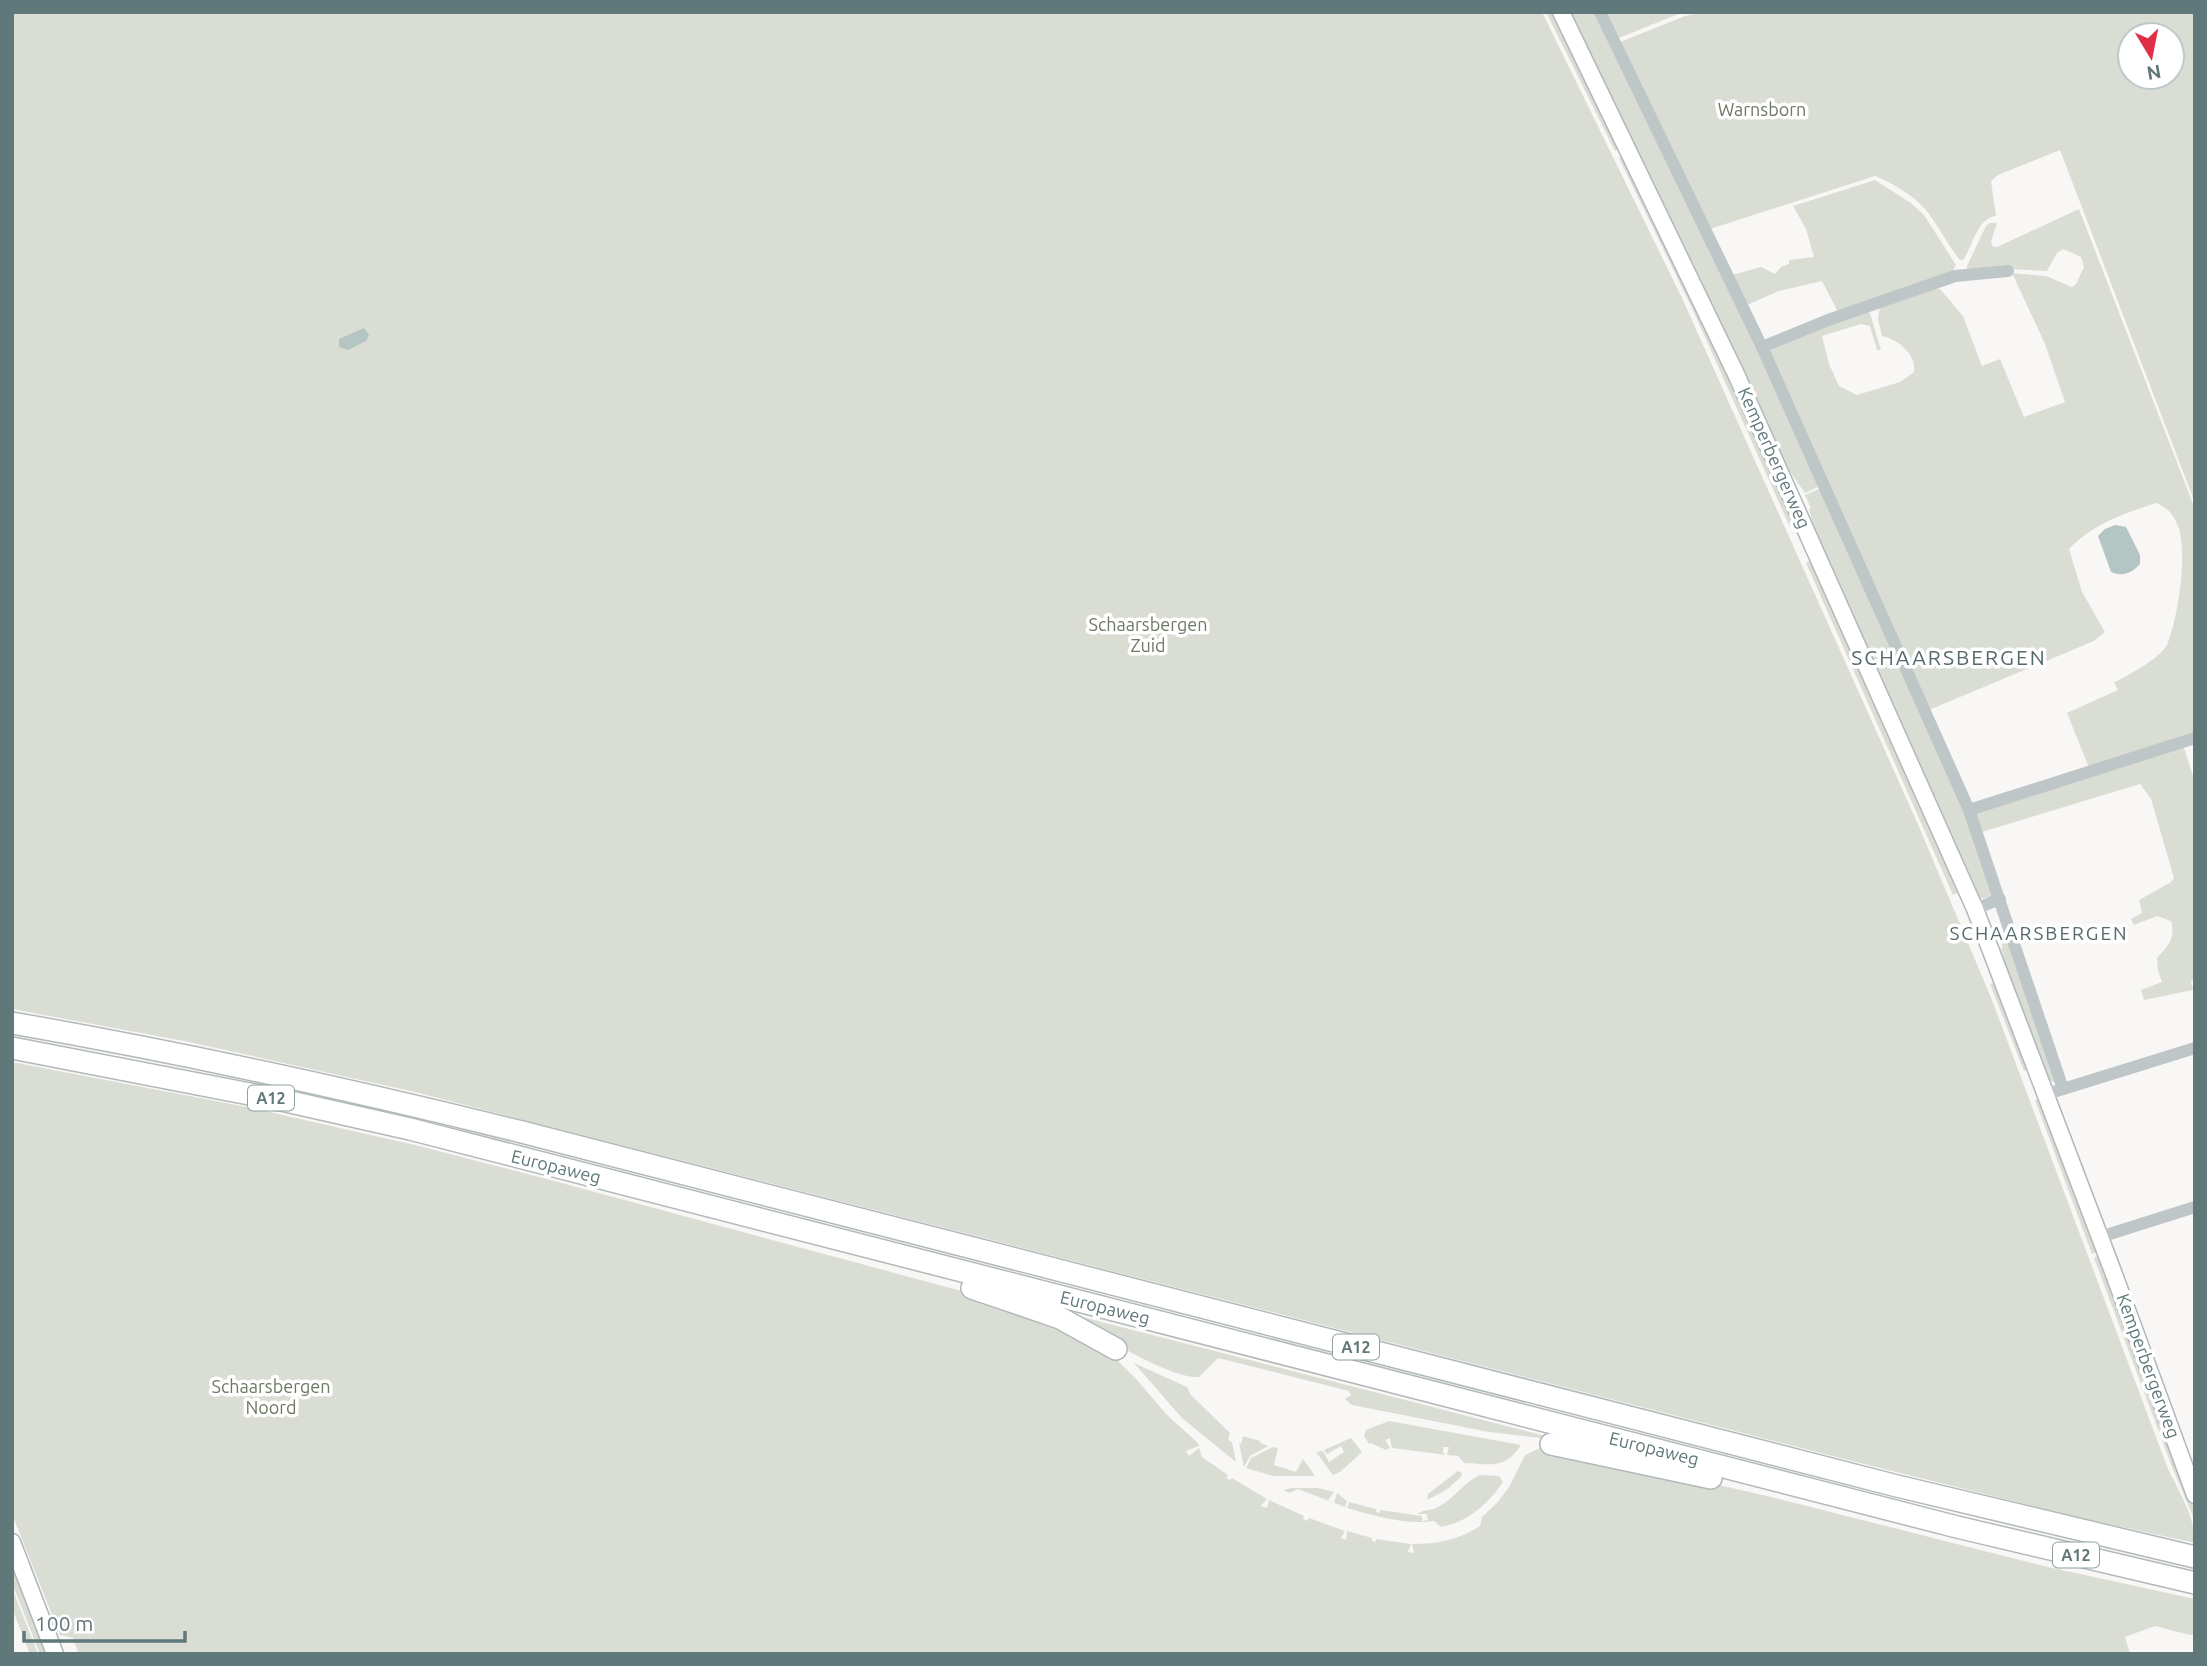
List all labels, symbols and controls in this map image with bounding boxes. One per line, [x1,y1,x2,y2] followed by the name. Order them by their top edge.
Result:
[2116,21,2186,91] north arrow
[2145,61,2163,85] text: N
[1718,99,1806,119] park label: Warnsborn
[1735,384,1815,531] street label: Kemperbergerweg
[1088,614,1208,655] park label: Schaarsbergen Zuid
[1851,645,2047,669] district label: SCHAARSBERGEN
[1949,922,2129,944] district label: SCHAARSBERGEN
[248,1086,294,1110] road number: A12
[509,1145,603,1187] street label: Europaweg
[1058,1286,1152,1328] street label: Europaweg
[2113,1291,2184,1441] street label: Kemperbergerweg
[1333,1334,1379,1359] road number: A12
[211,1376,331,1417] park label: Schaarsbergen Noord
[1607,1427,1701,1469] street label: Europaweg
[2053,1542,2099,1568] road number: A12
[24,1600,186,1644] scale bar
[35,1611,93,1635] text: 100 m

